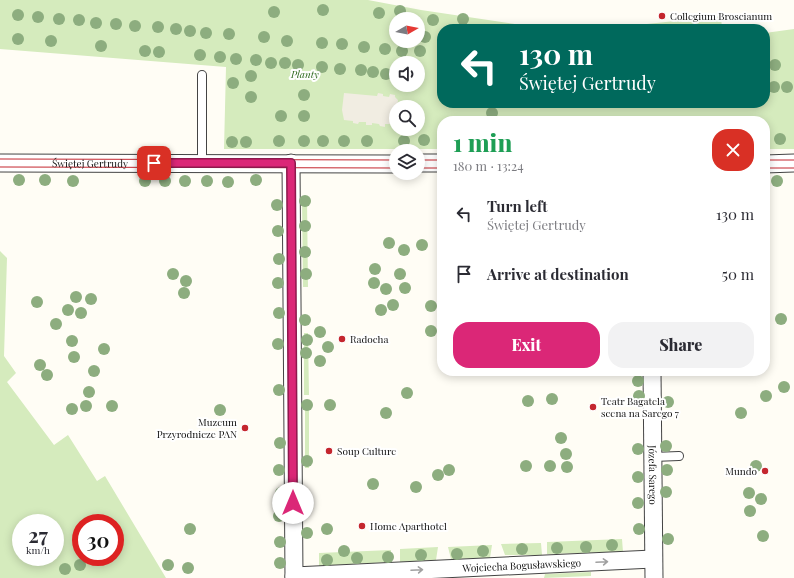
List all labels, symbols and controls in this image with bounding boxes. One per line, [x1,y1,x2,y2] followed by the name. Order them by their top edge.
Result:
[670,9,772,23] place label: Collegium Broscianum
[657,11,667,21] marker: Collegium Broscianum
[389,12,425,48] north arrow
[389,12,425,180] map controls
[519,35,593,72] text: 130 m
[453,40,505,92] icon: left
[389,56,425,92] button: sound
[290,67,319,81] park label: Planty
[519,71,656,95] text: Świętej Gertrudy
[389,100,425,136] button: search
[453,126,512,158] text: 1 min
[712,129,754,171] button: close
[389,144,425,180] button: layers
[137,146,171,180] pin
[143,152,165,174] icon: arrive
[52,156,128,170] street label: Świętej Gertrudy
[453,157,524,174] text: 180 m · 13:24
[487,196,548,216] text: Turn left
[453,203,475,225] icon: left
[716,204,754,224] text: 130 m
[487,216,586,233] text: Świętej Gertrudy
[453,263,475,285] icon: arrive
[487,264,629,284] text: Arrive at destination
[722,264,754,284] text: 50 m
[453,322,600,368] button: Exit
[608,322,754,368] button: Share
[350,332,388,346] place label: Radocha
[337,334,347,344] marker: Radocha
[601,394,679,420] place label: Teatr Bagatela scena na Sarego 7
[588,402,598,412] marker: Teatr Bagatela scena na Sarego 7
[157,415,237,441] place label: Muzeum Przyrodnicze PAN
[240,423,250,433] marker: Muzeum Przyrodnicze PAN
[337,444,396,458] place label: Soup Culture
[646,444,660,505] street label: Józefa Sarego
[324,446,334,456] marker: Soup Culture
[725,464,758,478] place label: Mundo
[760,466,770,476] marker: Mundo
[272,482,314,524] position arrow
[72,514,124,566] speed limit sign: 30
[370,519,447,533] place label: Home Aparthotel
[28,521,48,548] text: 27
[357,521,367,531] marker: Home Aparthotel
[26,543,50,557] text: km/h
[461,555,582,575] street label: Wojciecha Bogusławskiego
[595,558,608,565] one-way arrow
[410,567,423,574] one-way arrow

